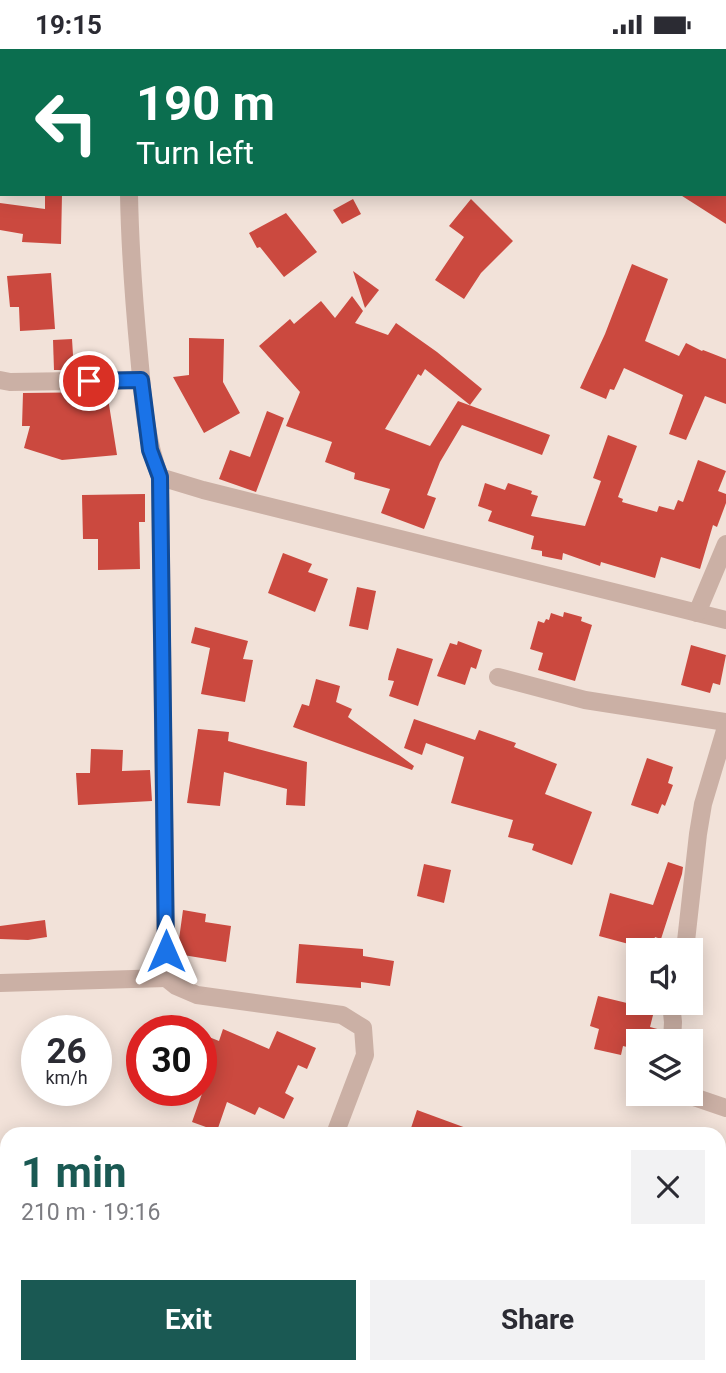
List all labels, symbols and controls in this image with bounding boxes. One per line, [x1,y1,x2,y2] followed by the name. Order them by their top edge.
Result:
[35,10,102,40] text: 19:15
[136,75,275,132] text: 190 m
[21,77,112,168] icon: left
[136,134,254,172] text: Turn left
[59,351,119,411] pin
[70,362,108,400] icon: arrive
[129,914,203,988] position arrow
[626,938,703,1106] map controls
[626,938,703,1015] button: sound
[126,1015,217,1106] speed limit sign: 30
[626,1029,703,1106] button: layers
[46,1031,87,1072] text: 26
[45,1067,88,1088] text: km/h
[21,1148,127,1197] text: 1 min
[631,1150,705,1224] button: close
[21,1199,160,1226] text: 210 m · 19:16
[21,1280,356,1360] button: Exit
[370,1280,705,1360] button: Share

